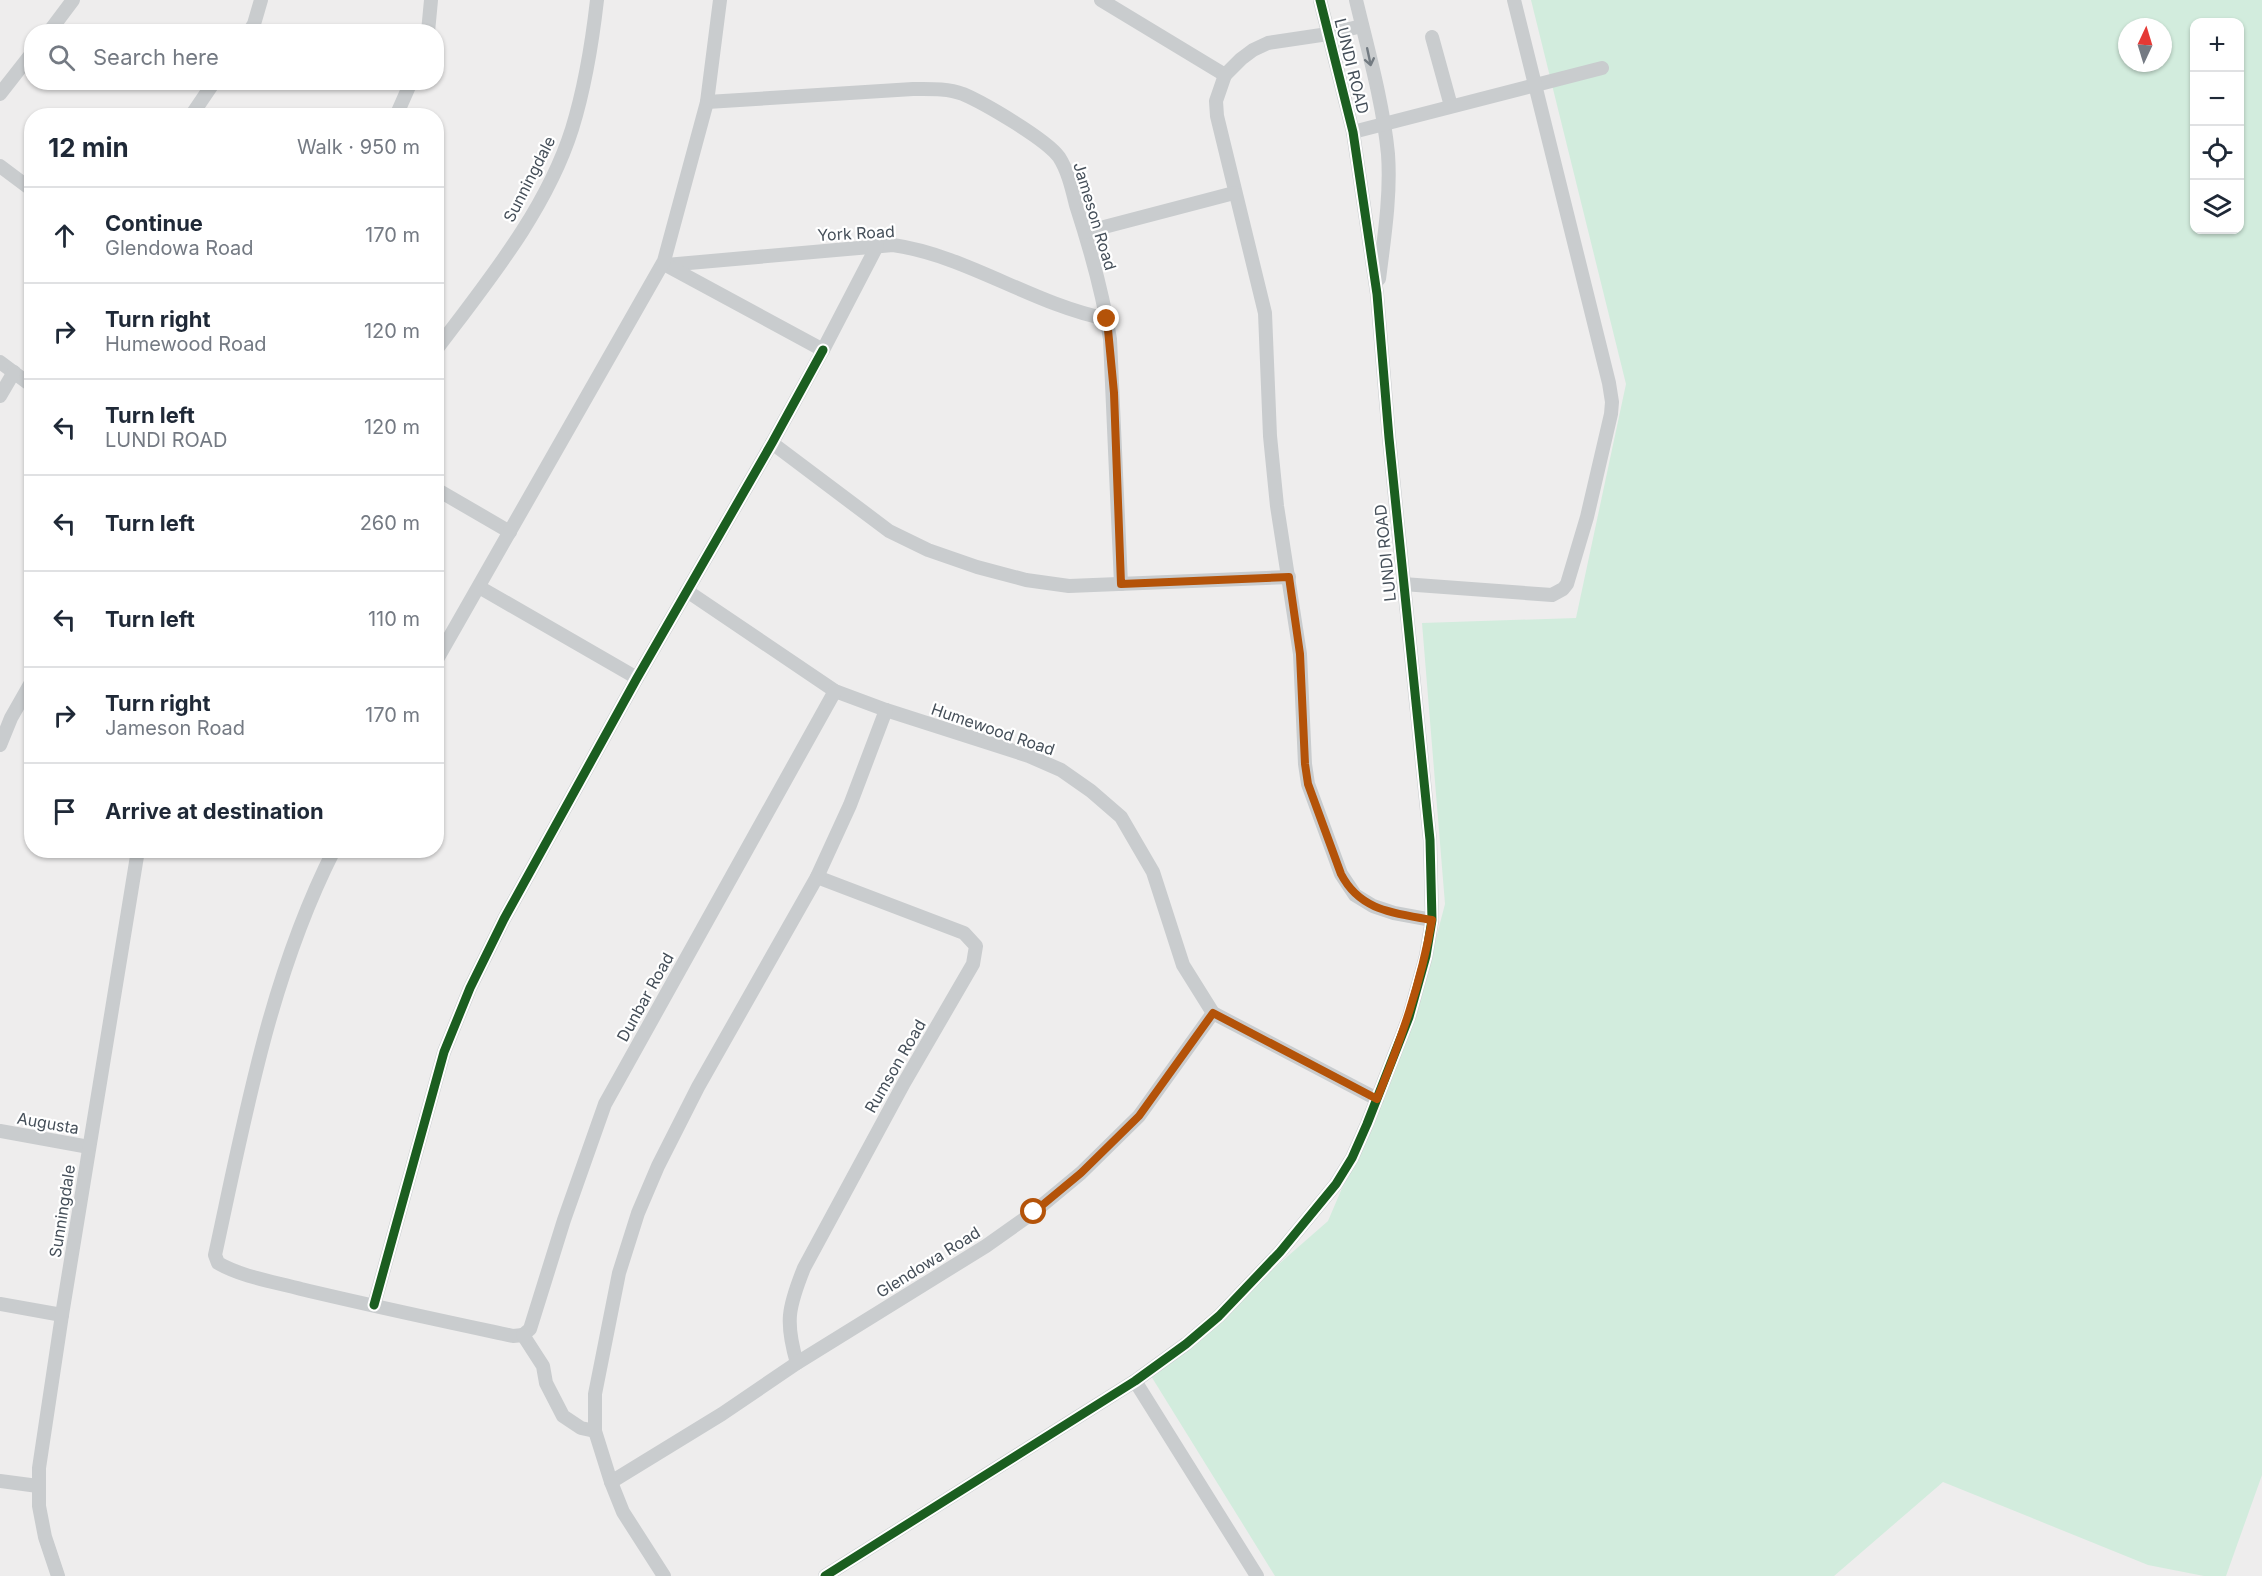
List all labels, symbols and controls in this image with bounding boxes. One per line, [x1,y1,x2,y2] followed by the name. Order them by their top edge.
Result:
[1330,16,1374,116] street label: LUNDI ROAD
[2118,18,2172,72] north arrow
[2190,18,2244,234] map controls
[2190,18,2244,72] button: +
[24,24,444,90] search box
[45,41,78,74] icon: search
[93,44,219,70] text: Search here
[1364,47,1375,66] one-way arrow
[2190,72,2244,126] button: −
[2190,126,2244,180] button: locate
[48,132,129,163] text: 12 min
[499,133,559,225] street label: Sunningdale
[297,135,420,159] text: Walk · 950 m
[1069,160,1121,272] street label: Jameson Road
[2190,180,2244,234] button: layers
[105,210,203,236] text: Continue
[48,219,81,252] icon: ahead
[817,221,895,245] street label: York Road
[365,223,420,247] text: 170 m
[105,236,254,260] text: Glendowa Road
[1093,305,1119,331] route end
[105,306,211,332] text: Turn right
[48,315,81,348] icon: right
[364,319,420,343] text: 120 m
[105,332,267,356] text: Humewood Road
[105,402,195,428] text: Turn left
[48,411,81,444] icon: left
[364,415,420,439] text: 120 m
[105,428,227,452] text: LUNDI ROAD
[1370,503,1400,603] street label: LUNDI ROAD
[48,507,81,540] icon: left
[105,510,195,536] text: Turn left
[360,511,420,535] text: 260 m
[48,603,81,636] icon: left
[105,606,195,632] text: Turn left
[368,607,420,631] text: 110 m
[105,690,211,716] text: Turn right
[929,698,1057,760] street label: Humewood Road
[48,699,81,732] icon: right
[365,703,420,727] text: 170 m
[105,716,245,740] text: Jameson Road
[48,795,81,828] icon: arrive
[105,798,324,824] text: Arrive at destination
[612,949,678,1045] street label: Dunbar Road
[860,1016,930,1116] street label: Rumson Road
[15,1108,81,1138] street label: Augusta
[45,1163,79,1259] street label: Sunningdale
[1020,1198,1046,1224] route start
[872,1222,984,1302] street label: Glendowa Road

